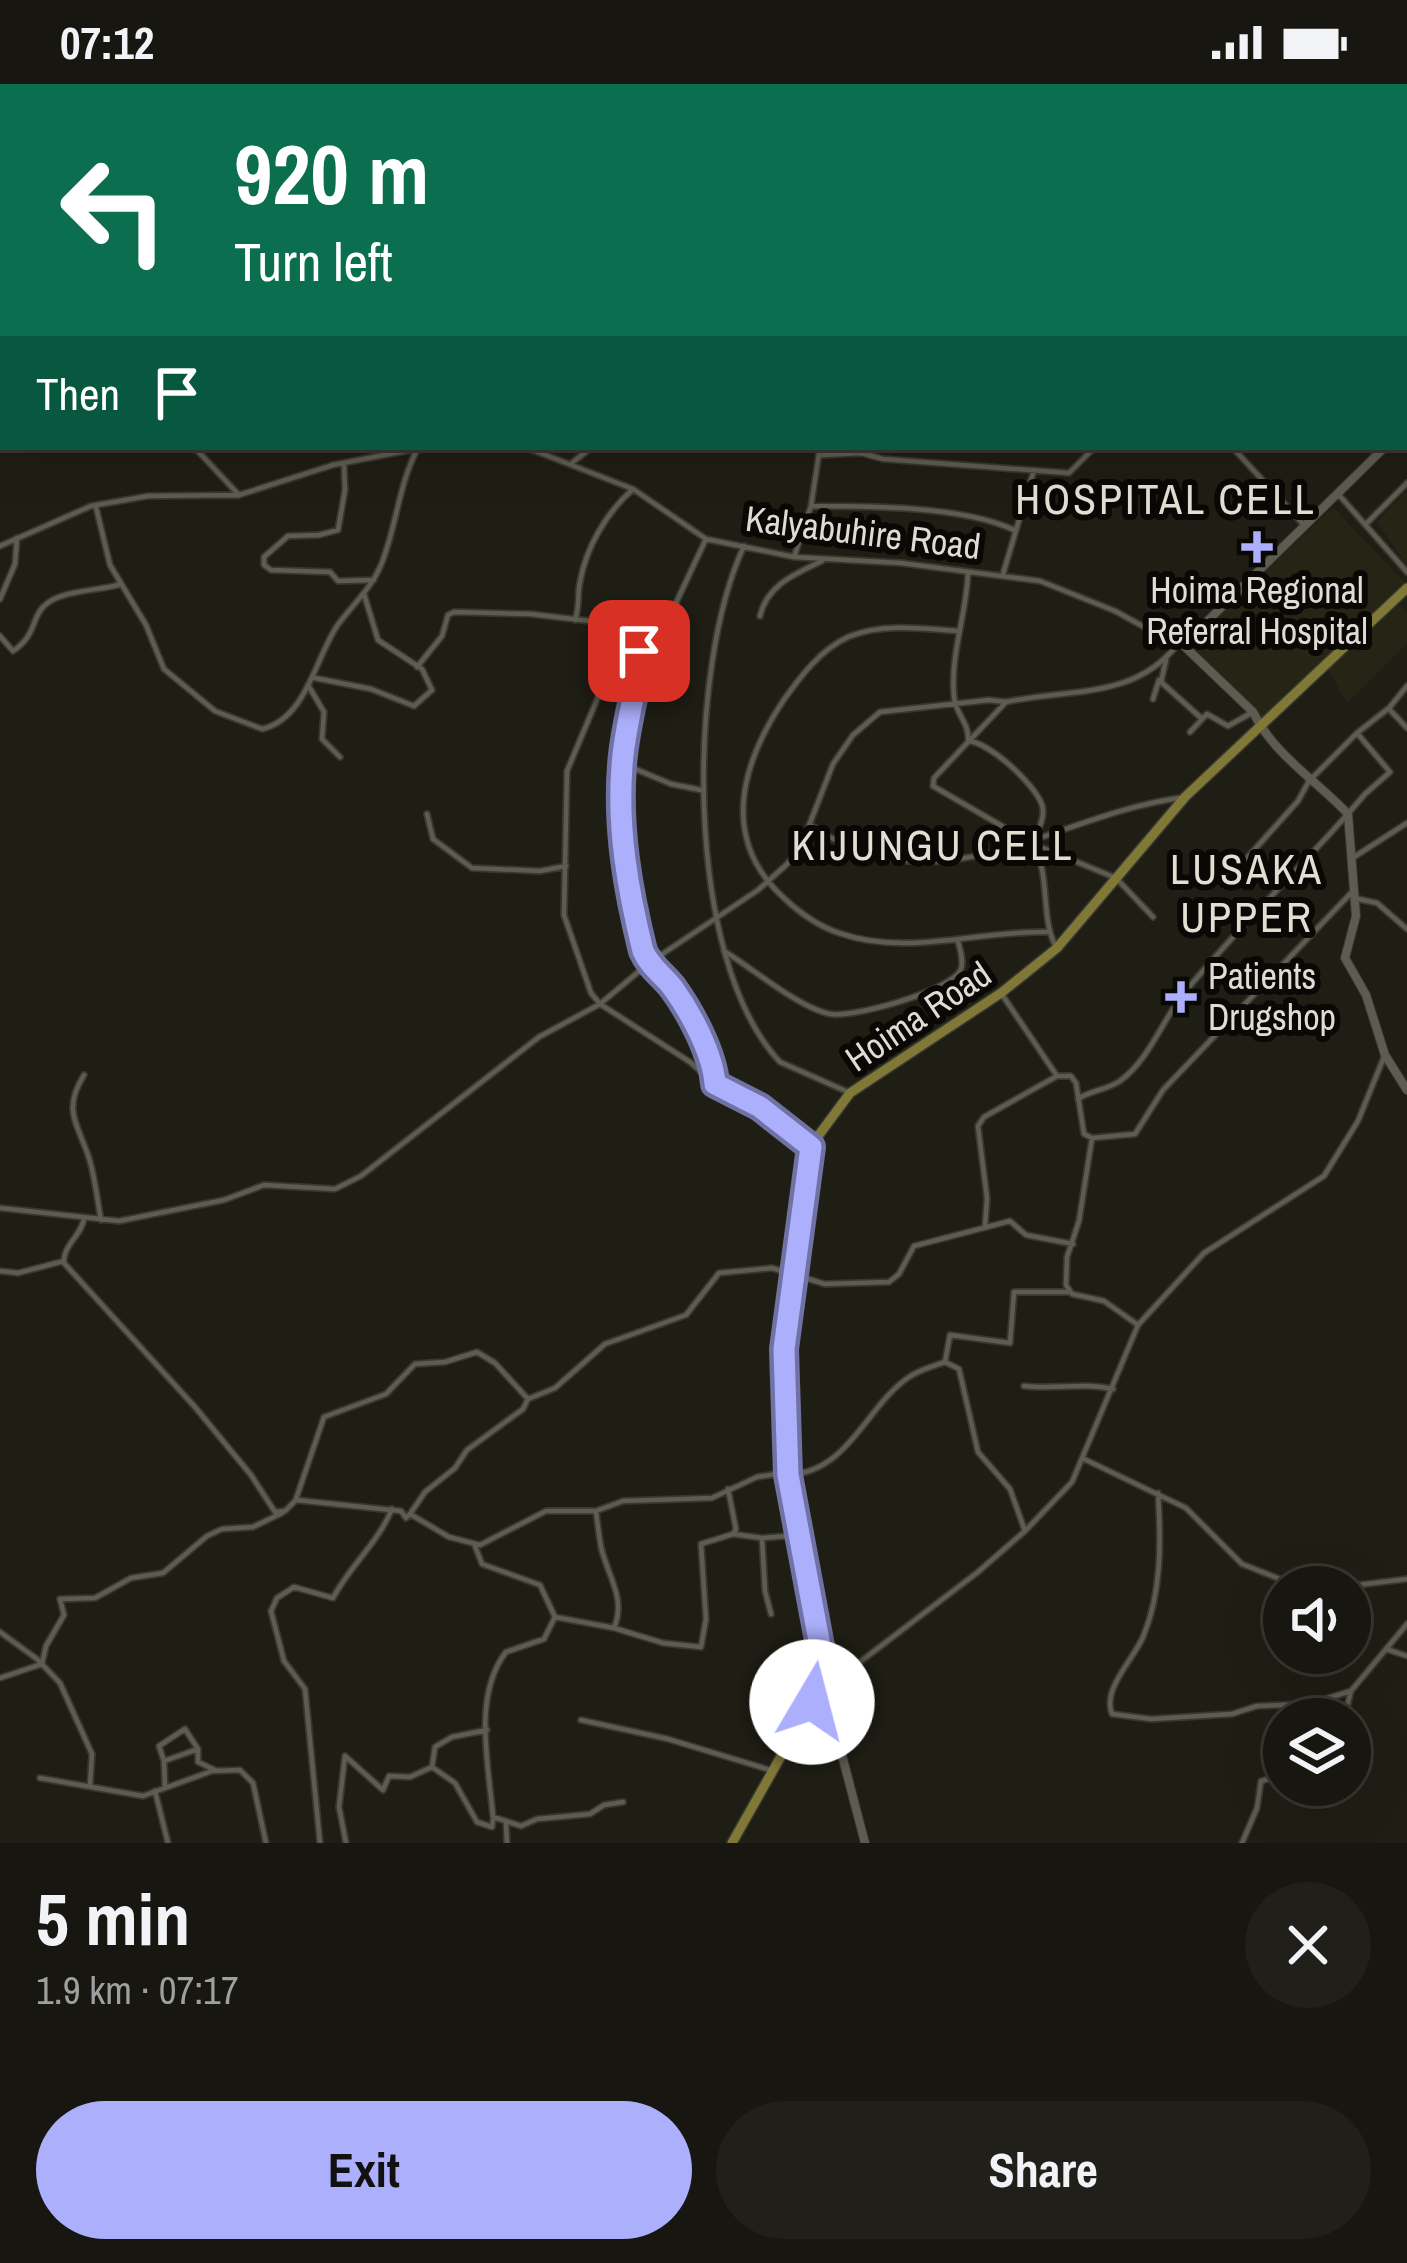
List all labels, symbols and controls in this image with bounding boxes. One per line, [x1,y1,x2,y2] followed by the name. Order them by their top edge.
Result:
[60,12,154,73] text: 07:12
[234,117,429,230] text: 920 m
[36,132,192,288] icon: left
[234,225,393,298] text: Turn left
[144,360,210,426] icon: arrive
[36,363,120,424] text: Then
[1015,471,1317,527] district label: HOSPITAL CELL
[743,494,983,570] street label: Kalyabuhire Road
[1241,531,1273,563] marker: Hoima Regional Referral Hospital
[1146,566,1368,655] place label: Hoima Regional Referral Hospital
[588,600,690,702] pin
[606,618,672,684] icon: arrive
[792,817,1074,873] district label: KIJUNGU CELL
[1170,841,1324,945] district label: LUSAKA UPPER
[836,950,1000,1082] street label: Hoima Road
[1208,952,1336,1041] place label: Patients Drugshop
[1165,981,1197,1013] marker: Patients Drugshop
[1263,1566,1371,1806] map controls
[1263,1566,1371,1674] button: sound
[749,1639,875,1765] position arrow
[1263,1698,1371,1806] button: layers
[36,1870,190,1967] text: 5 min
[1245,1882,1371,2008] button: close
[36,1964,239,2016] text: 1.9 km · 07:17
[36,2101,692,2239] button: Exit
[716,2101,1371,2239] button: Share

